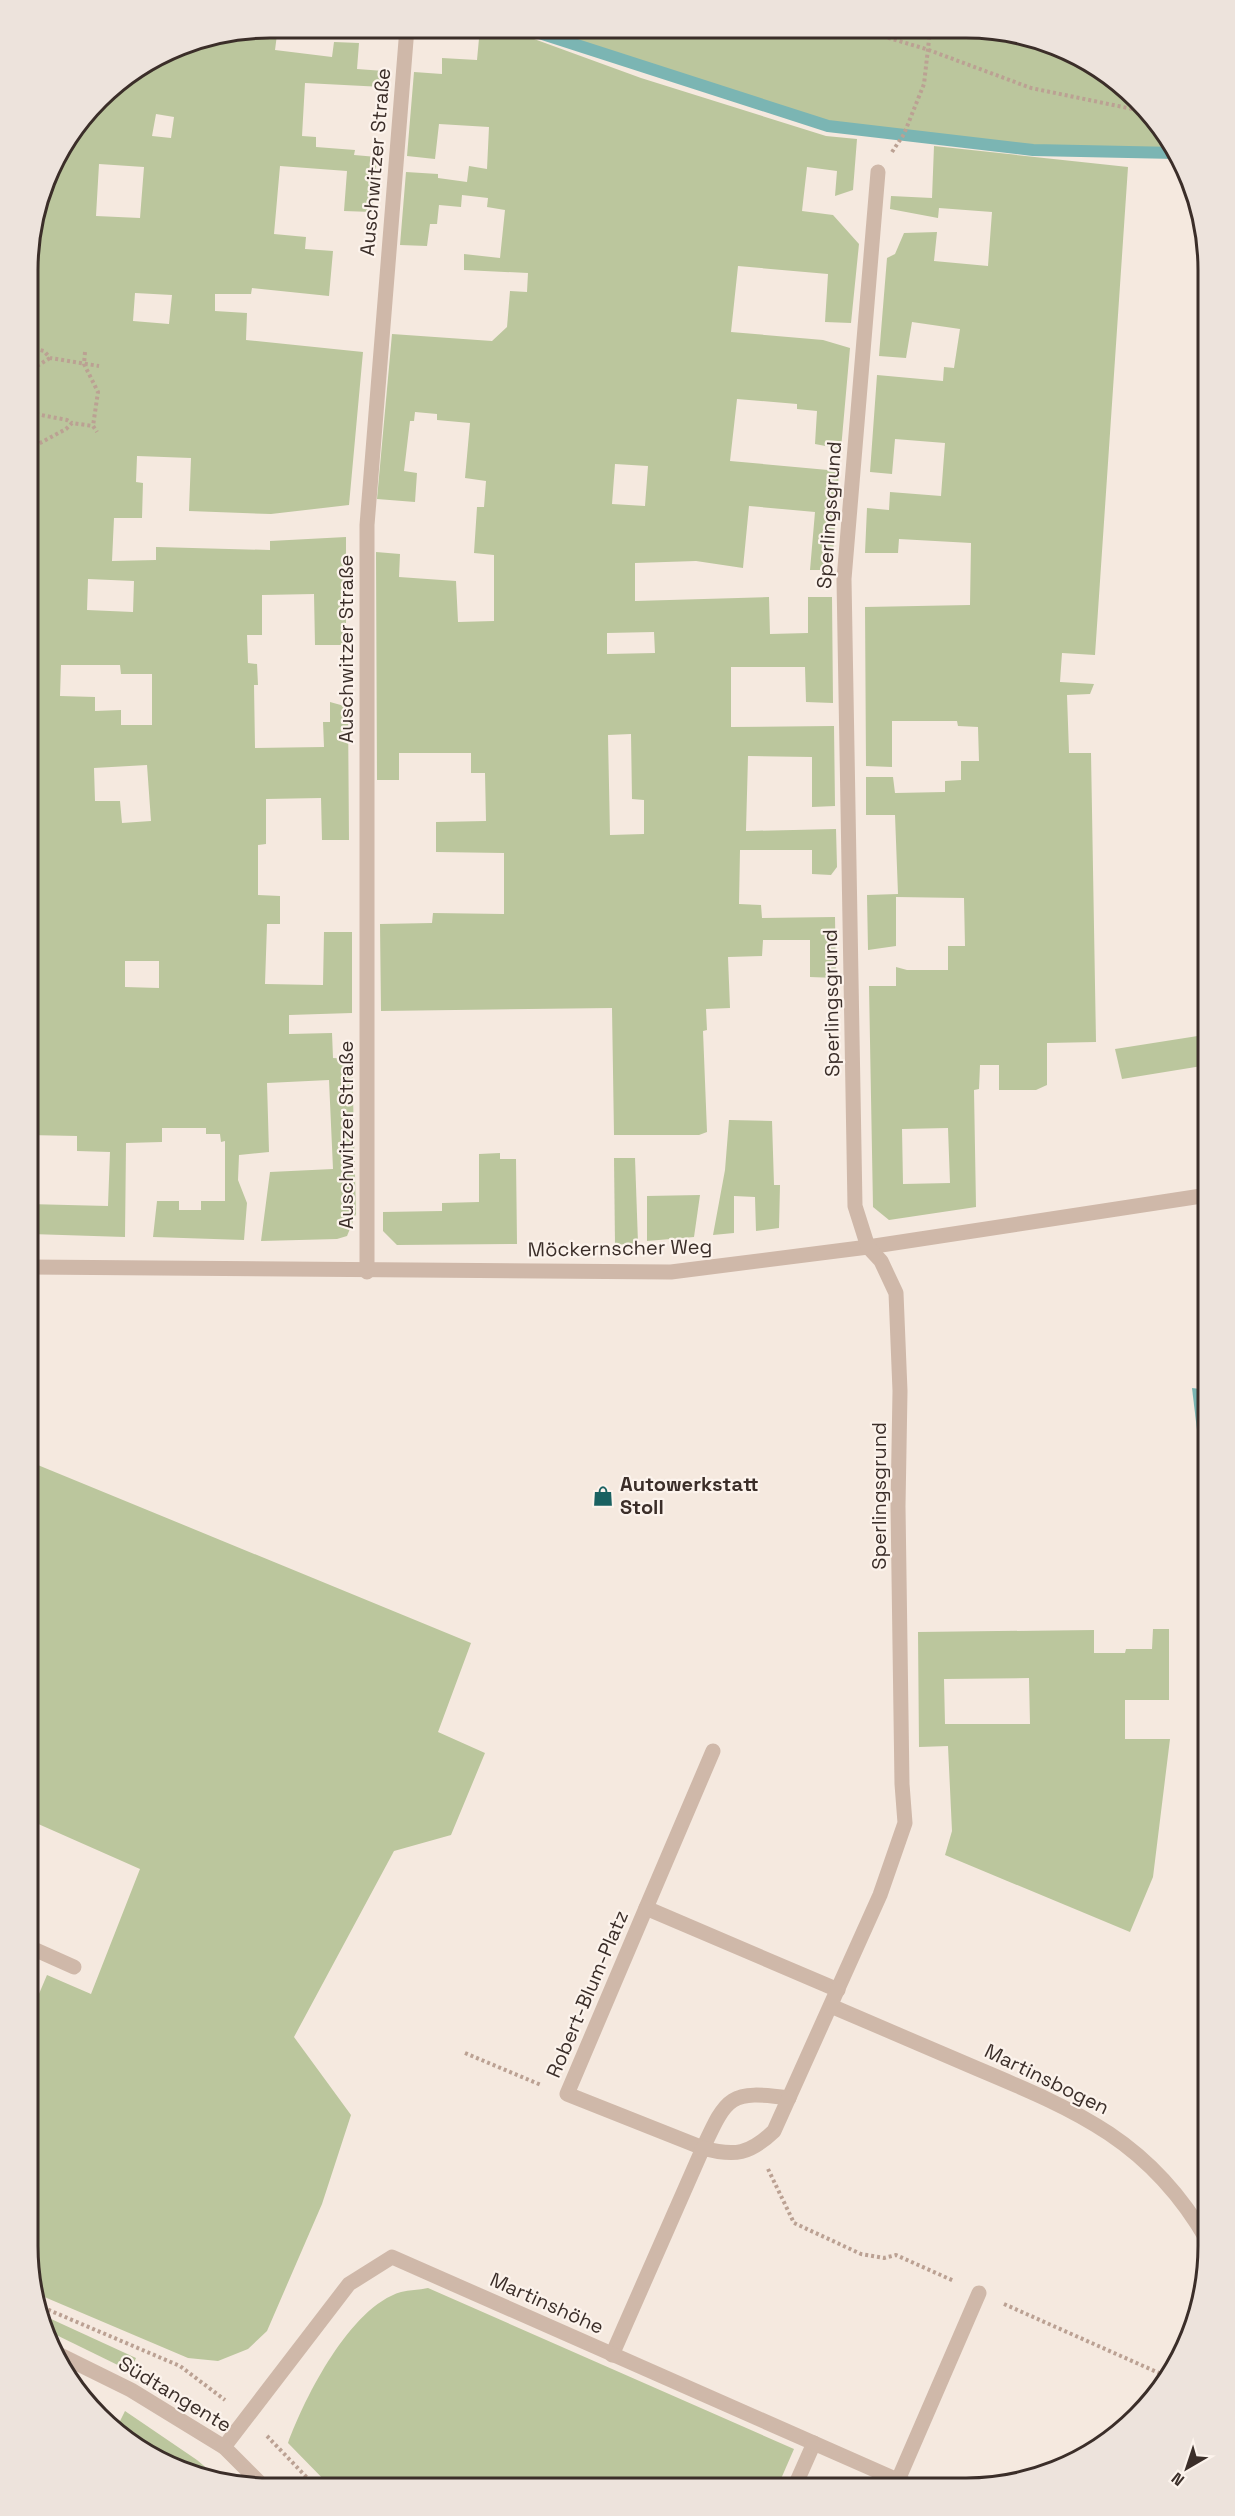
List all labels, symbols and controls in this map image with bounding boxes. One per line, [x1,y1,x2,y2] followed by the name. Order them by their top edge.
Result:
[354,67,396,257] street label: Auschwitzer Straße
[811,440,847,590] street label: Sperlingsgrund
[333,555,359,743] street label: Auschwitzer Straße
[817,929,845,1077] street label: Sperlingsgrund
[333,1041,359,1229] street label: Auschwitzer Straße
[528,1233,712,1263] street label: Möckernscher Weg
[866,1422,892,1570] street label: Sperlingsgrund
[620,1471,759,1520] place label: Autowerkstatt Stoll
[591,1484,615,1508] shop icon: Autowerkstatt Stoll
[540,1906,634,2082] street label: Robert-Blum-Platz
[980,2038,1114,2120] street label: Martinsbogen
[486,2266,608,2340] street label: Martinshöhe
[114,2350,236,2438] street label: Südtangente
[1157,2438,1217,2498] north arrow
[1167,2468,1189,2491] text: N

